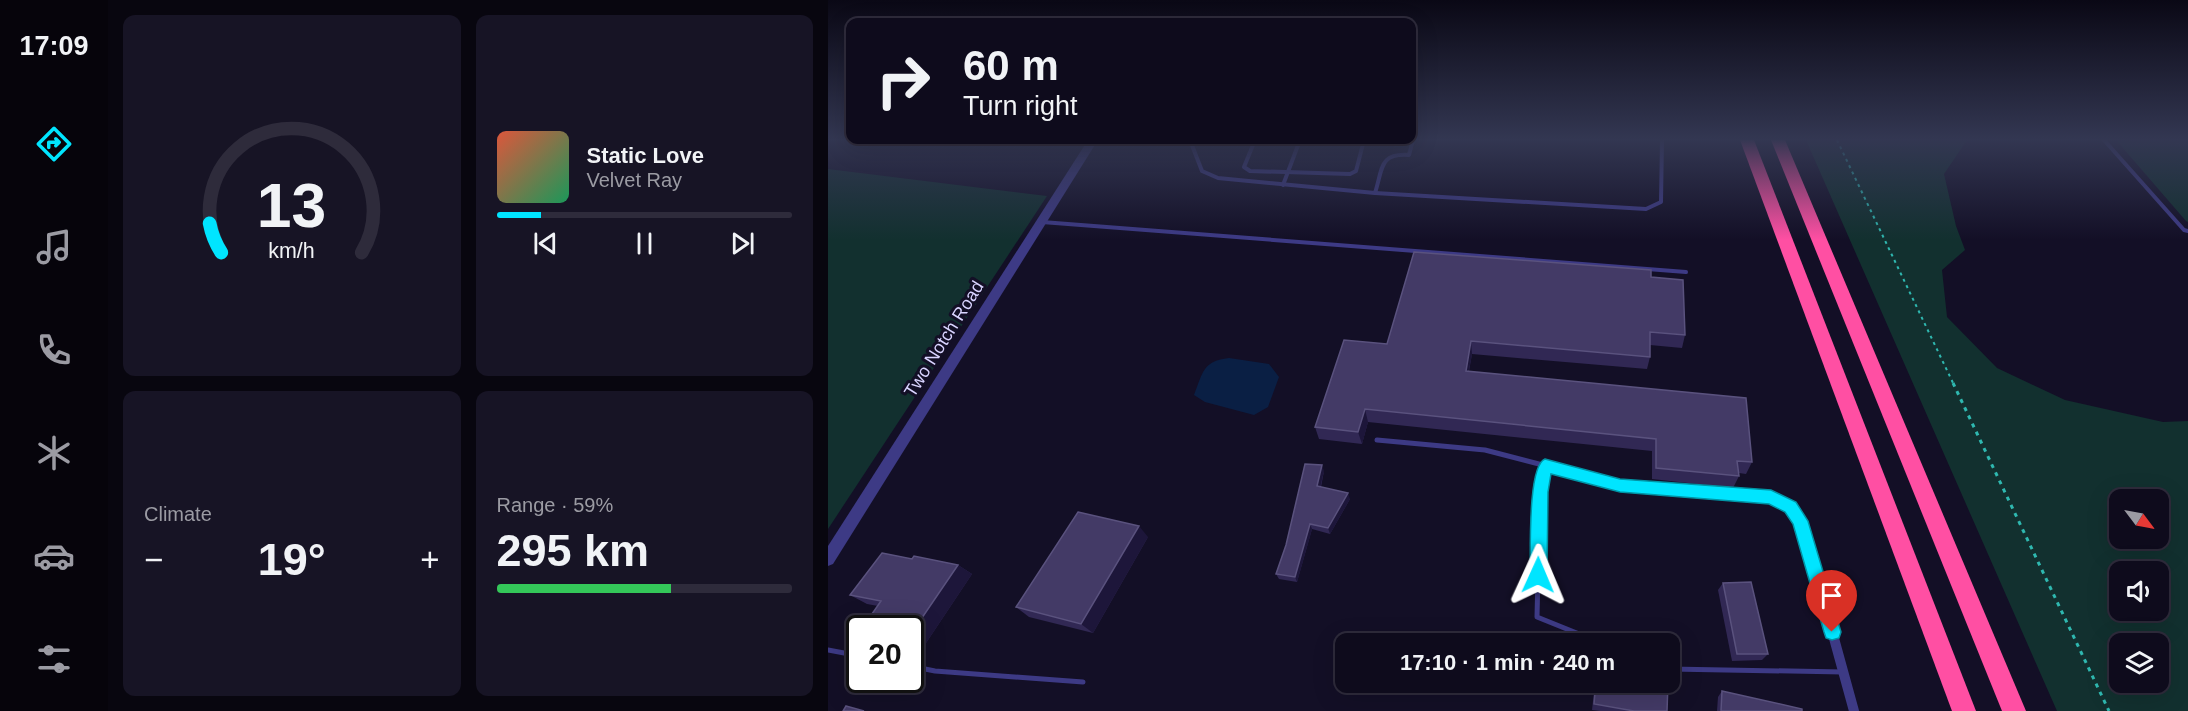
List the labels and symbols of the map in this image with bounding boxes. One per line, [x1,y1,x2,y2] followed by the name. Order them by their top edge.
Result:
[900,277,988,401] street label: Two Notch Road
[2109,489,2169,549] north arrow
[1506,543,1570,607] position arrow
[1806,570,1857,632] pin
[846,615,924,693] speed limit sign: 20

